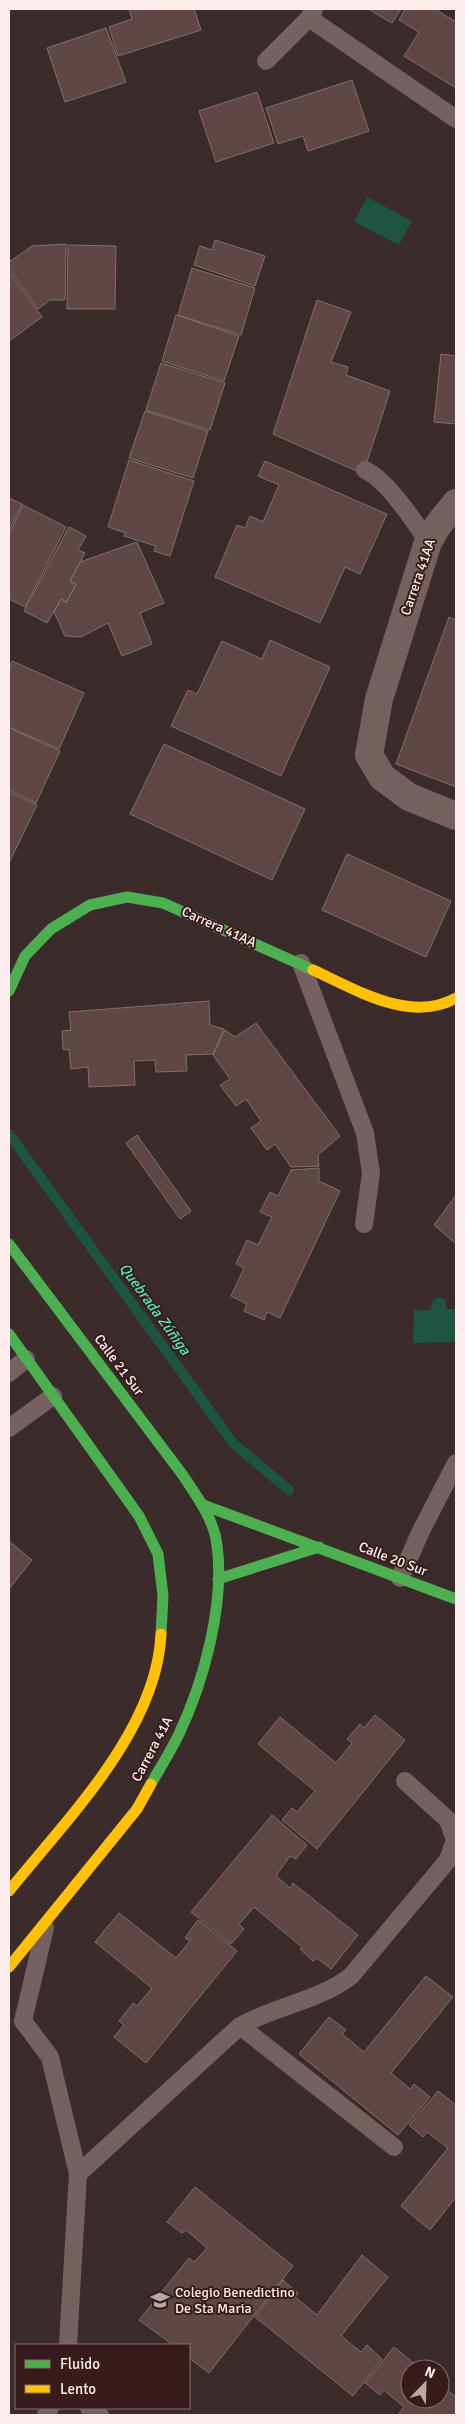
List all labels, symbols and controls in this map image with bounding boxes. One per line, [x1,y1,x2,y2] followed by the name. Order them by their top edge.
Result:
[397,536,439,618] street label: Carrera 41AA
[179,903,259,951] street label: Carrera 41AA
[116,1260,195,1359] water label: Quebrada Zúñiga
[90,1331,148,1400] street label: Calle 21 Sur
[356,1538,431,1580] street label: Calle 20 Sur
[128,1713,176,1785] street label: Carrera 41A
[175,2284,295,2317] place label: Colegio Benedictino De Sta Maria
[149,2289,171,2311] school or university icon: Colegio Benedictino De Sta Maria
[15,2344,190,2409] legend
[60,2355,100,2373] text: Fluido
[400,2359,450,2409] north arrow
[422,2363,438,2382] text: N
[60,2380,96,2398] text: Lento

